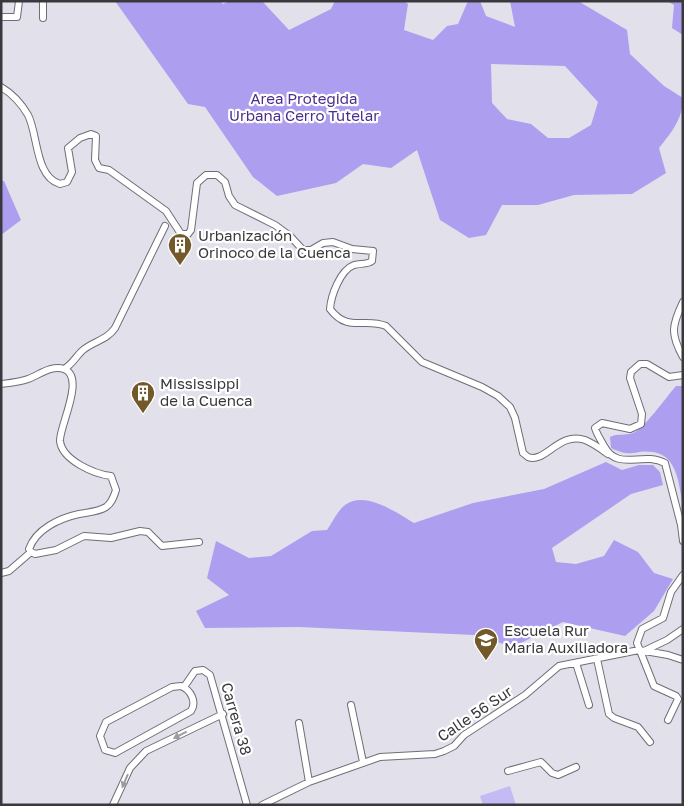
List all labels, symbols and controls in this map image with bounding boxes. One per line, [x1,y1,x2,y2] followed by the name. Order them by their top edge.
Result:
[229,89,379,124] park label: Area Protegida Urbana Cerro Tutelar
[198,226,351,261] place label: Urbanización Orinoco de la Cuenca
[167,232,193,266] building icon: Urbanización Orinoco de la Cuenca
[160,374,253,409] place label: Mississippi de la Cuenca
[130,380,156,414] building icon: Mississippi de la Cuenca
[504,621,628,656] place label: Escuela Rur Maria Auxiliadora
[473,627,499,661] school or university icon: Escuela Rur Maria Auxiliadora
[218,680,256,757] street label: Carrera 38
[433,681,515,745] street label: Calle 56 Sur
[172,731,187,739] one-way arrow
[120,774,128,789] one-way arrow

